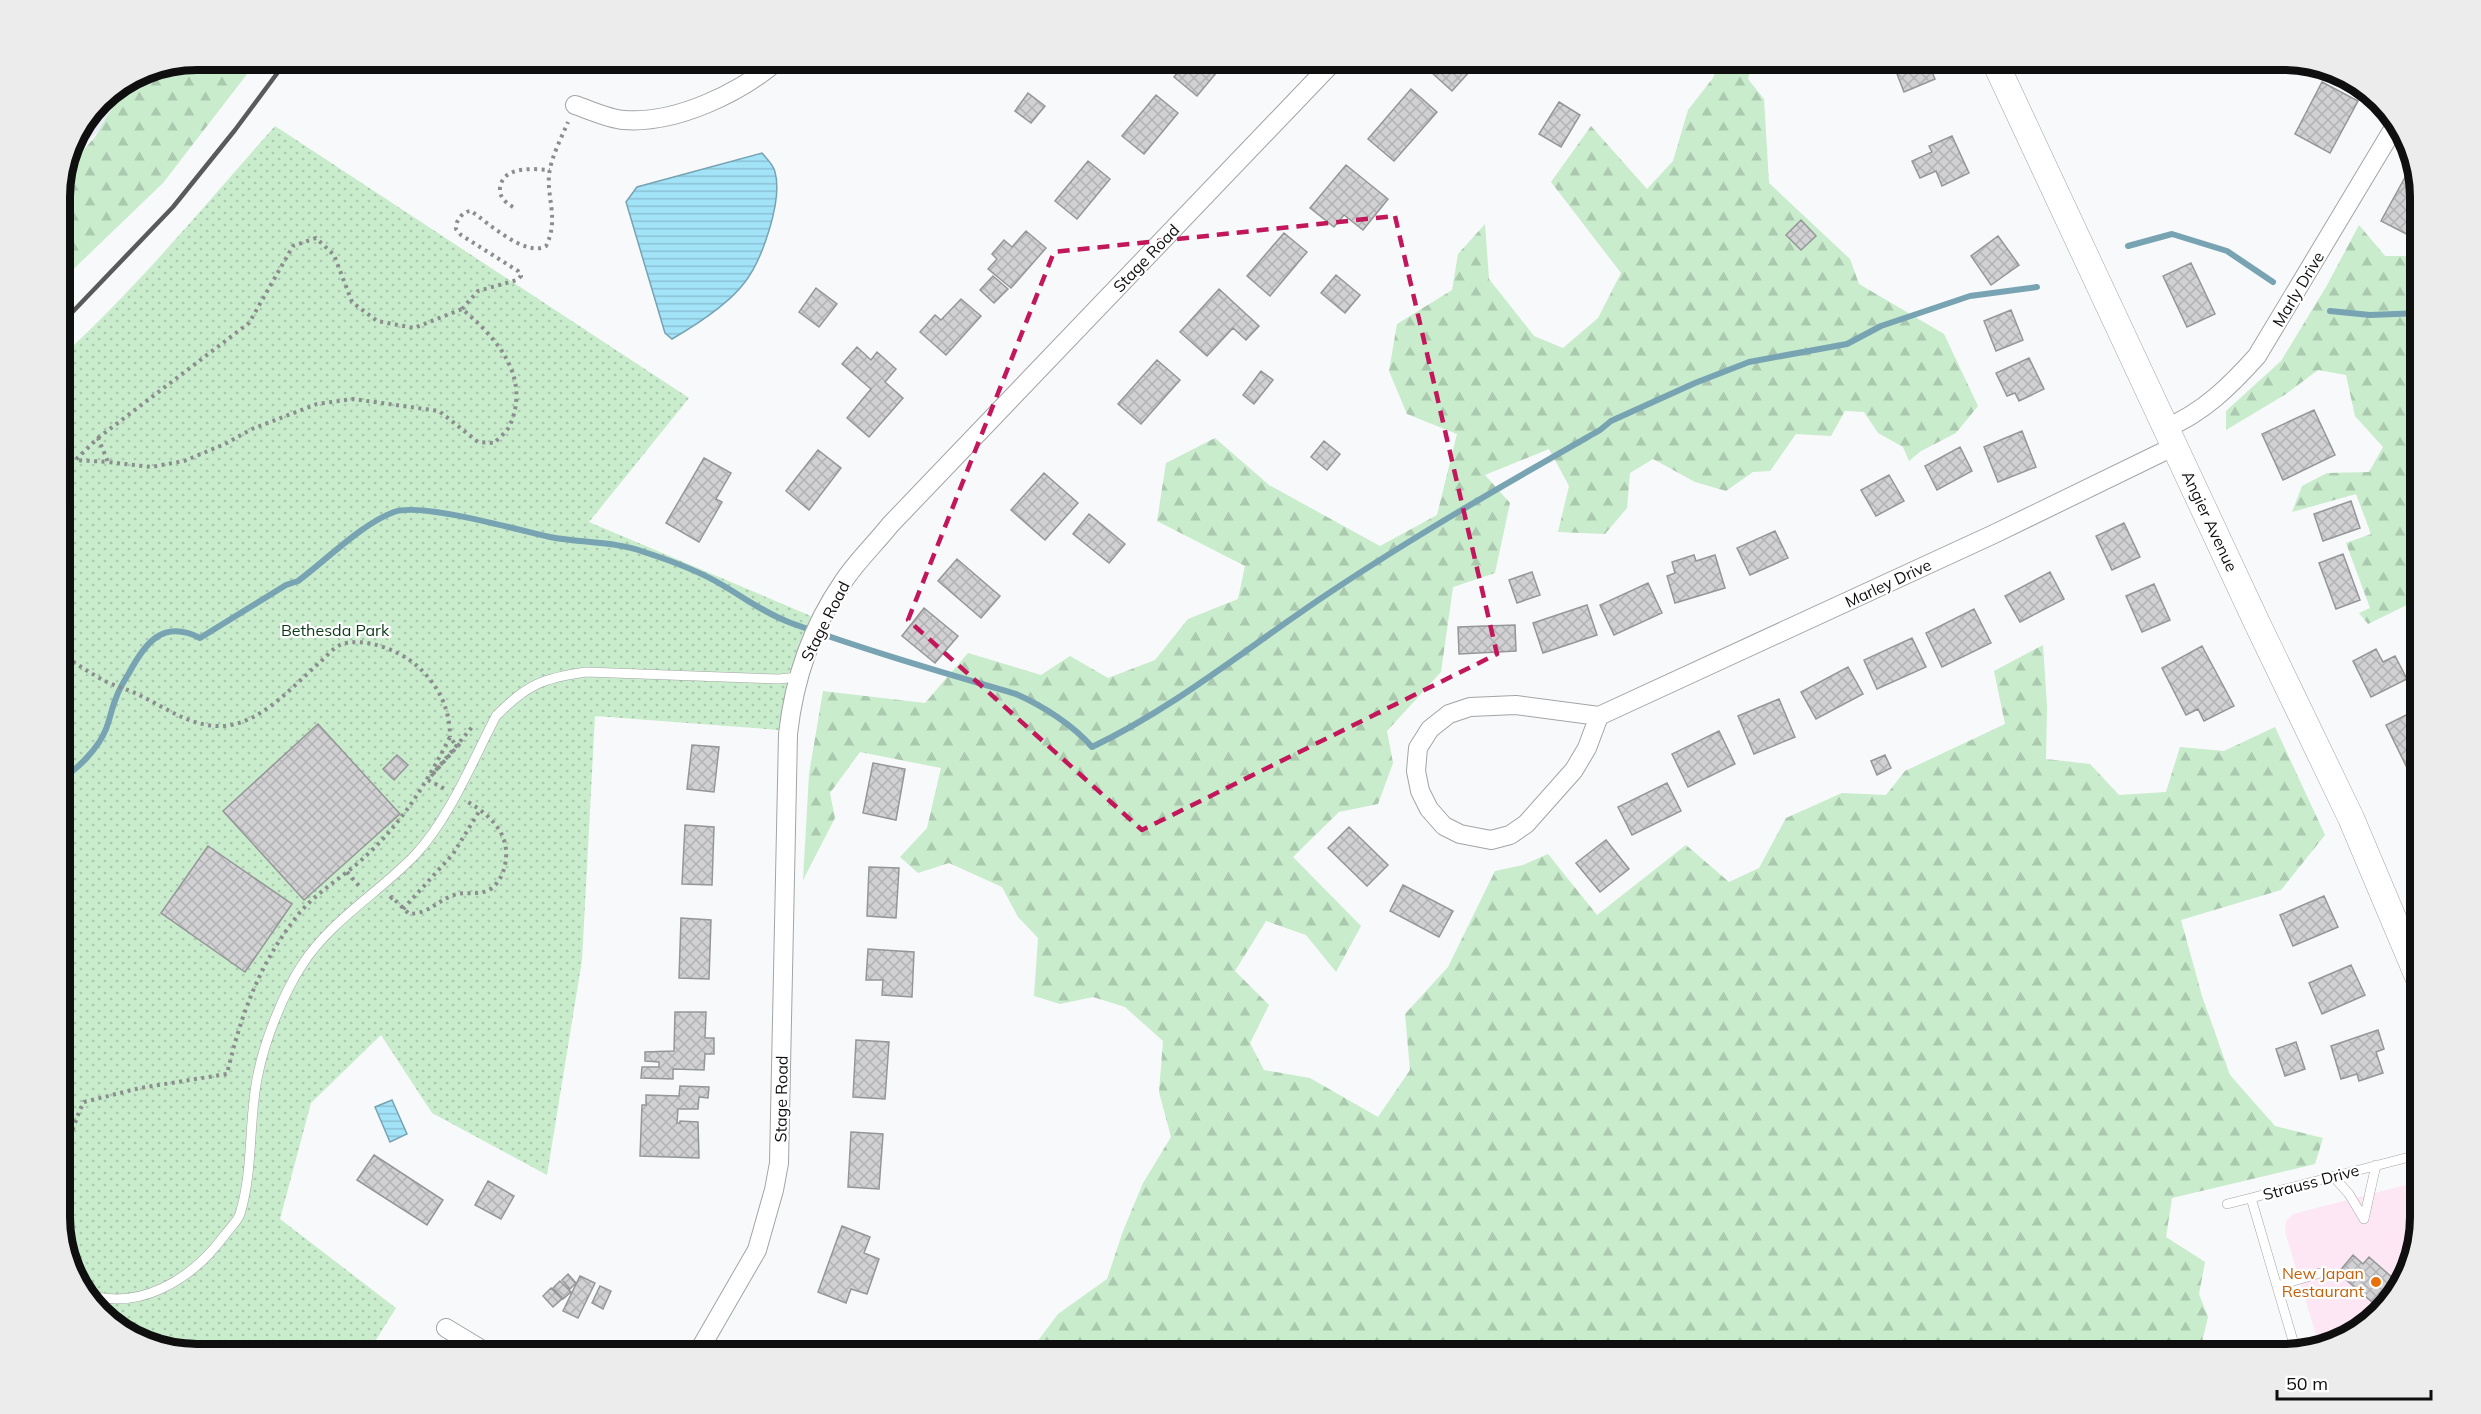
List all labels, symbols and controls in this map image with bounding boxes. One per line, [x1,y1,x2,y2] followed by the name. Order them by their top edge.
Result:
[1109,220,1183,296] street label: Stage Road
[2268,248,2328,330] street label: Marly Drive
[2178,467,2242,575] street label: Angier Avenue
[1842,554,1934,612] street label: Marley Drive
[796,578,854,664] street label: Stage Road
[281,620,390,640] park label: Bethesda Park
[770,1055,792,1143] street label: Stage Road
[2261,1160,2361,1204] street label: Strauss Drive
[2282,1263,2364,1301] place label: New Japan Restaurant
[2369,1275,2383,1289] marker: New Japan Restaurant
[2277,1363,2432,1401] scale bar
[2286,1372,2328,1395] text: 50 m

